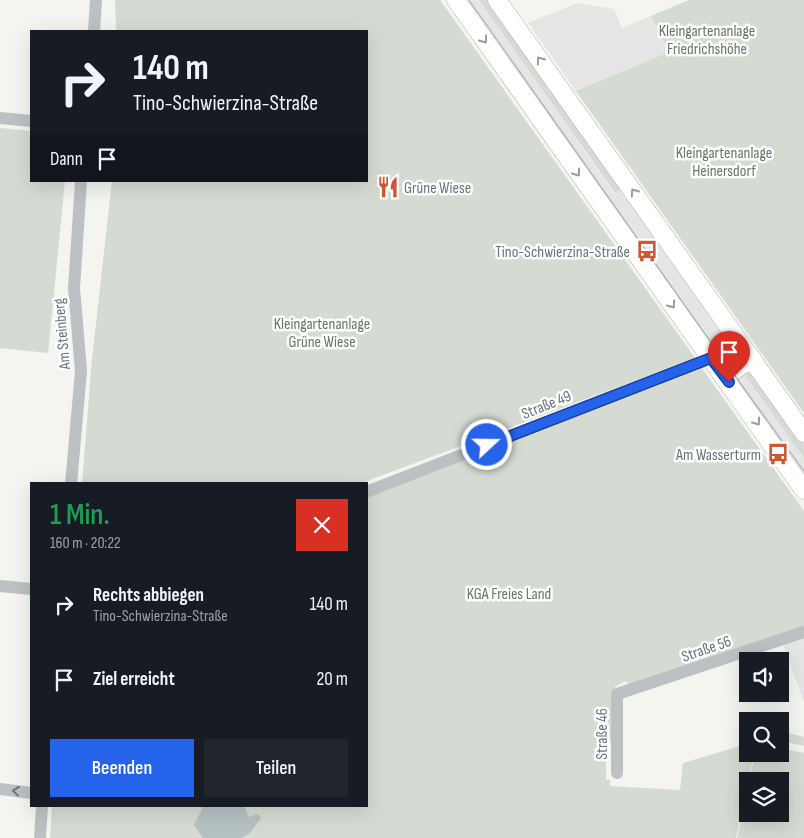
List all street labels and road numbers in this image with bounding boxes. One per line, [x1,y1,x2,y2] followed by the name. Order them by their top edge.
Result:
[50,297,75,371] street label: Am Steinberg
[519,387,574,424] street label: Straße 49
[679,632,734,667] street label: Straße 56
[593,708,612,760] street label: Straße 46

